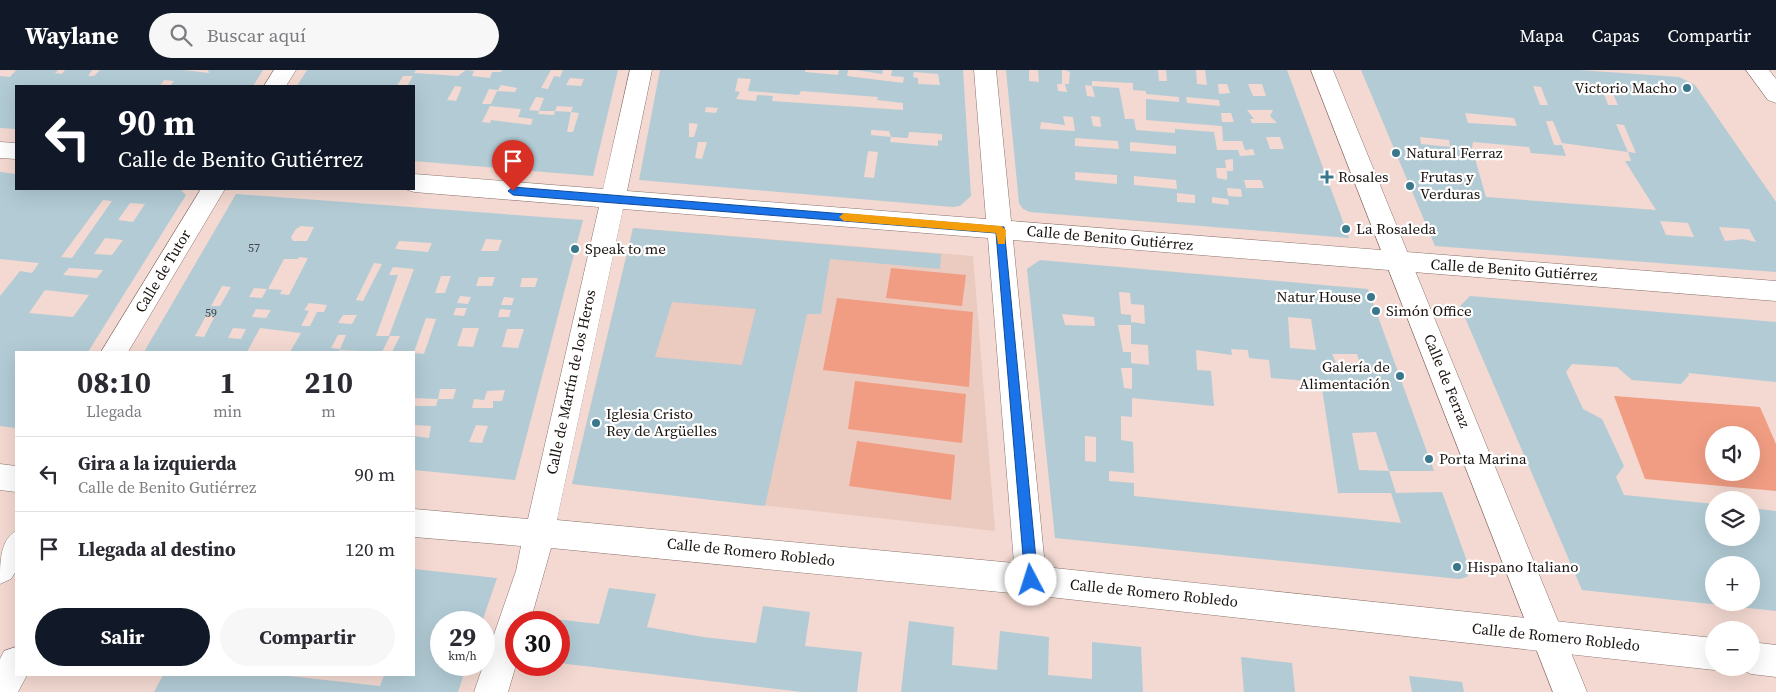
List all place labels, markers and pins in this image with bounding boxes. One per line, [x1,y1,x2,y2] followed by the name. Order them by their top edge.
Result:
[1575,77,1677,98] place label: Victorio Macho
[1681,82,1693,94] marker: Victorio Macho
[492,140,534,191] pin
[1406,142,1503,163] place label: Natural Ferraz
[1390,147,1402,159] marker: Natural Ferraz
[1338,166,1389,187] place label: Rosales
[1420,166,1480,204] place label: Frutas y Verduras
[1320,170,1334,184] marker: Rosales
[1404,180,1416,192] marker: Frutas y Verduras
[1356,218,1437,239] place label: La Rosaleda
[1340,223,1352,235] marker: La Rosaleda
[585,238,666,259] place label: Speak to me
[569,243,581,255] marker: Speak to me
[1277,286,1361,307] place label: Natur House
[1365,291,1377,303] marker: Natur House
[1386,300,1472,321] place label: Simón Office
[1370,305,1382,317] marker: Simón Office
[1299,356,1390,394] place label: Galería de Alimentación
[1394,370,1406,382] marker: Galería de Alimentación
[606,403,717,441] place label: Iglesia Cristo Rey de Argüelles
[590,417,602,429] marker: Iglesia Cristo Rey de Argüelles
[1439,448,1527,469] place label: Porta Marina
[1423,453,1435,465] marker: Porta Marina
[1467,556,1579,577] place label: Hispano Italiano
[1451,561,1463,573] marker: Hispano Italiano

